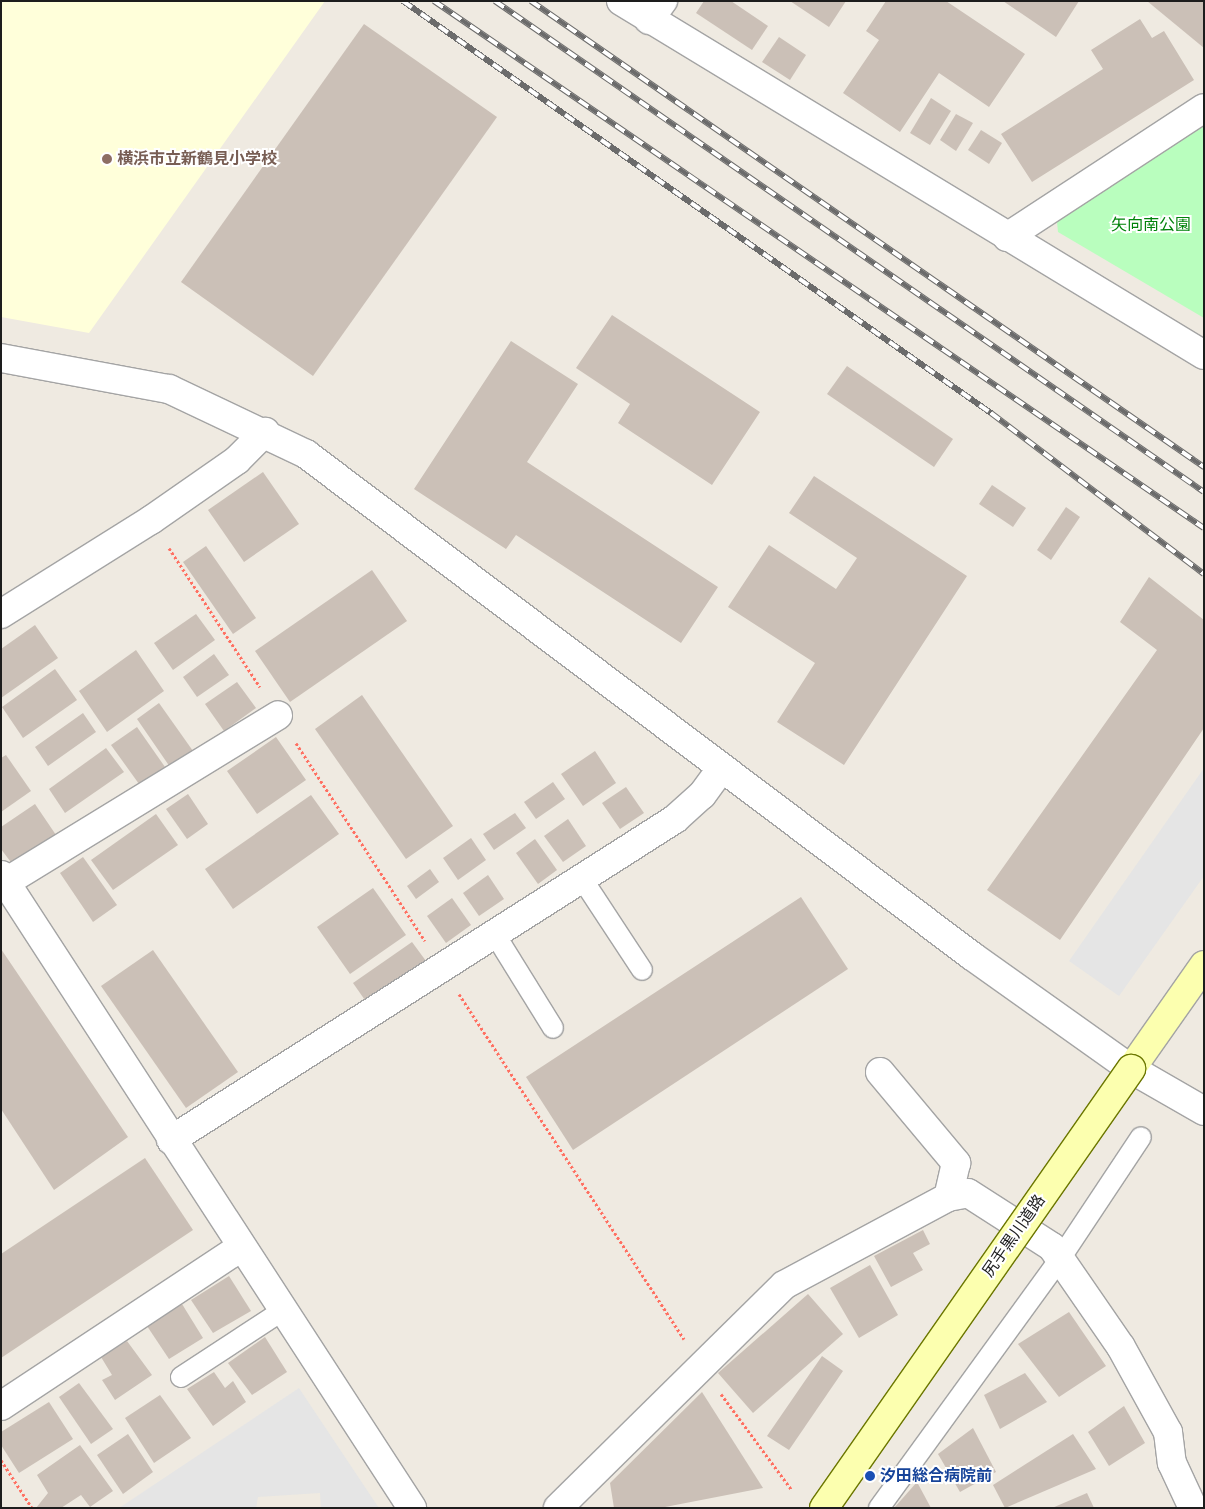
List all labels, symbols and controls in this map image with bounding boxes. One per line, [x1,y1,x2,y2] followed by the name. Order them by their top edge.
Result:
[117,149,277,169] place label: 横浜市立新鶴見小学校
[101,153,113,165] marker: 横浜市立新鶴見小学校
[1111,215,1191,235] park label: 矢向南公園
[979,1191,1049,1281] street label: 尻手黒川道路
[880,1466,992,1486] place label: 汐田総合病院前
[864,1470,876,1482] marker: 汐田総合病院前

